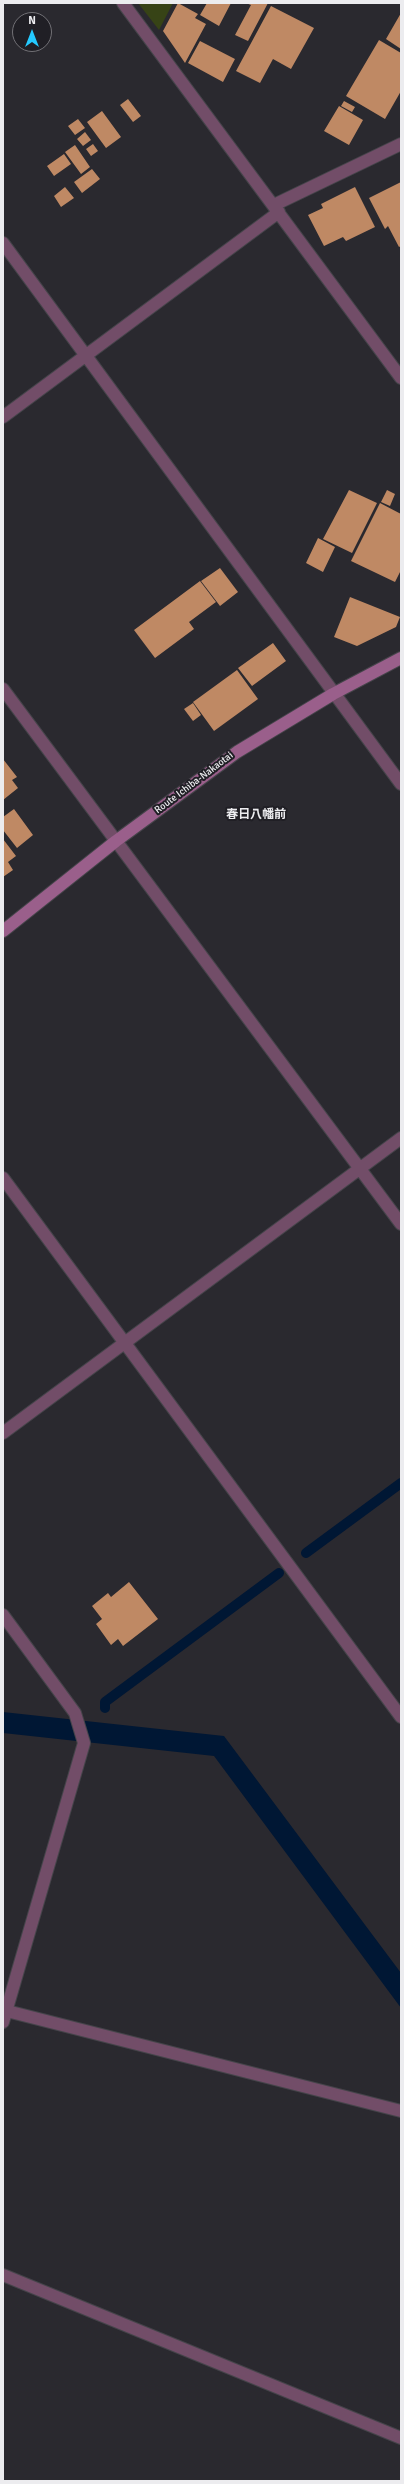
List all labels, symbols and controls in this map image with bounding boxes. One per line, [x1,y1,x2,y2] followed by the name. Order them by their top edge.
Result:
[12,12,52,52] north arrow
[28,14,36,27] text: N
[152,750,236,816] street label: Route Ichiba-Nakaotai
[226,808,286,822] district label: 春日八幡前

